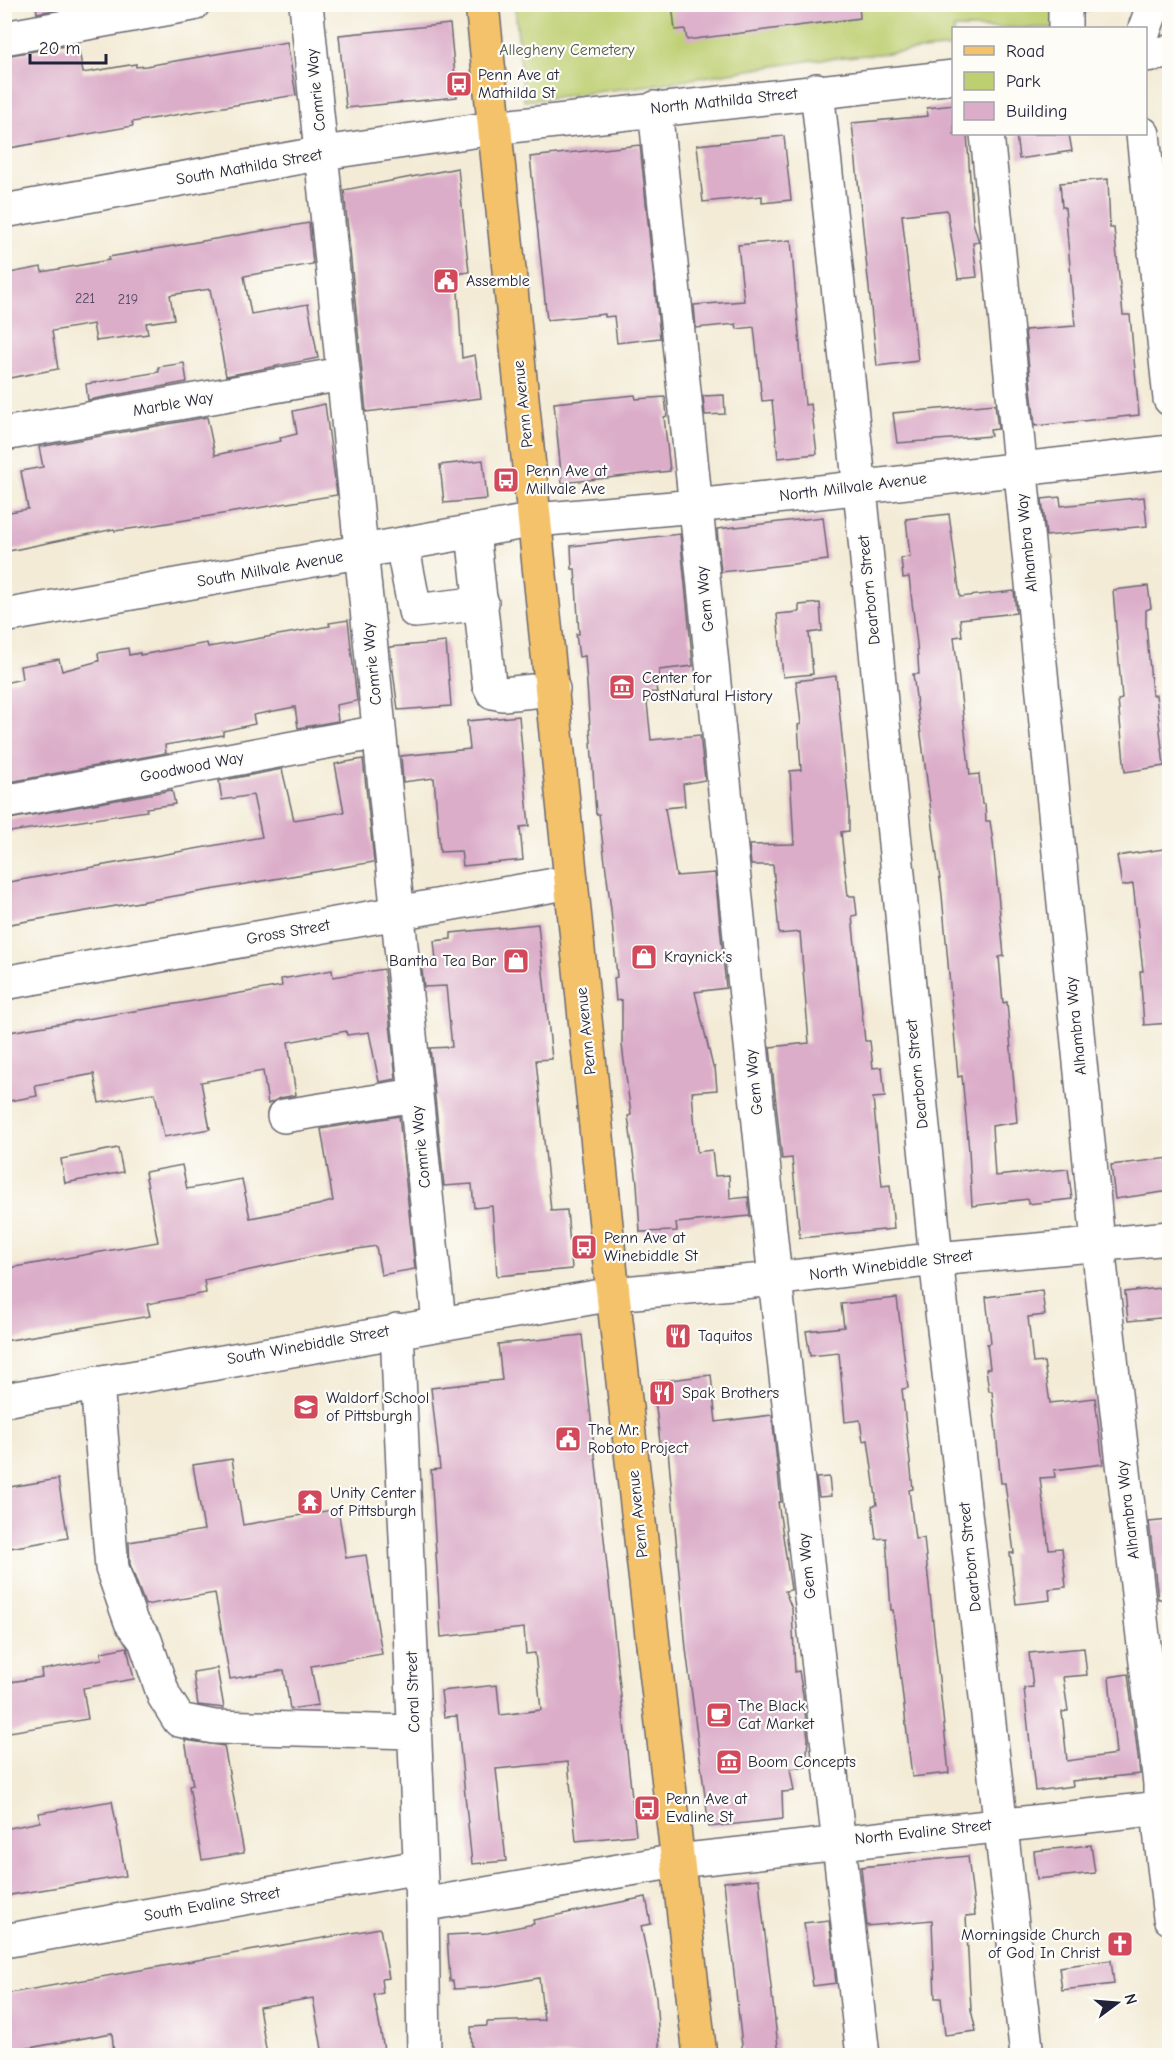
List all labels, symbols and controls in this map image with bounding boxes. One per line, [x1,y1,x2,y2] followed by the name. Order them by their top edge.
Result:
[30,27,106,65] scale bar
[952,27,1147,135] legend
[39,38,80,59] text: 20 m
[499,41,636,59] park label: Allegheny Cemetery
[1006,41,1045,62] text: Road
[303,47,329,132] street label: Comrie Way
[478,66,560,102] place label: Penn Ave at Mathilda St
[444,69,474,99] bus stop icon: Penn Ave at Mathilda St
[1006,71,1041,92] text: Park
[649,84,799,118] street label: North Mathilda Street
[1006,101,1068,122] text: Building
[175,145,324,189] street label: South Mathilda Street
[431,266,461,296] public building icon: Assemble
[466,272,530,290] place label: Assemble
[75,290,95,307] house number: 221
[118,291,138,308] house number: 219
[509,359,537,449] street label: Penn Avenue
[131,388,216,420] street label: Marble Way
[526,462,608,498] place label: Penn Ave at Millvale Ave
[491,465,521,495] bus stop icon: Penn Ave at Millvale Ave
[778,469,928,505] street label: North Millvale Avenue
[1013,492,1041,593] street label: Alhambra Way
[854,534,884,646] street label: Dearborn Street
[195,547,345,591] street label: South Millvale Avenue
[692,564,717,633] street label: Gem Way
[359,621,385,706] street label: Comrie Way
[642,669,773,705] place label: Center for PostNatural History
[607,672,637,702] museum icon: Center for PostNatural History
[139,748,246,786] street label: Goodwood Way
[245,916,332,948] street label: Gross Street
[629,942,659,972] shop icon: Kraynick's
[501,946,531,976] shop icon: Bantha Tea Bar
[664,948,732,966] place label: Kraynick's
[389,952,497,970] place label: Bantha Tea Bar
[1062,975,1090,1076] street label: Alhambra Way
[572,986,600,1076] street label: Penn Avenue
[902,1018,932,1130] street label: Dearborn Street
[741,1047,766,1116] street label: Gem Way
[408,1104,434,1189] street label: Comrie Way
[604,1229,698,1265] place label: Penn Ave at Winebiddle St
[569,1232,599,1262] bus stop icon: Penn Ave at Winebiddle St
[808,1246,974,1284] street label: North Winebiddle Street
[663,1321,693,1351] restaurant icon: Taquitos
[225,1322,391,1368] street label: South Winebiddle Street
[698,1327,753,1345] place label: Taquitos
[647,1378,677,1408] restaurant icon: Spak Brothers
[682,1384,780,1402] place label: Spak Brothers
[326,1389,429,1425] place label: Waldorf School of Pittsburgh
[291,1392,321,1422] school or university icon: Waldorf School of Pittsburgh
[588,1421,689,1457] place label: The Mr. Roboto Project
[553,1424,583,1454] public building icon: The Mr. Roboto Project
[1113,1459,1143,1560] street label: Alhambra Way
[624,1469,652,1559] street label: Penn Avenue
[330,1484,416,1520] place label: Unity Center of Pittsburgh
[295,1487,325,1517] temple icon: Unity Center of Pittsburgh
[955,1501,985,1613] street label: Dearborn Street
[794,1531,819,1600] street label: Gem Way
[403,1651,423,1733] street label: Coral Street
[738,1697,814,1733] place label: The Black Cat Market
[704,1700,734,1730] cafe icon: The Black Cat Market
[714,1747,744,1777] museum icon: Boom Concepts
[748,1753,856,1771] place label: Boom Concepts
[666,1790,748,1826] place label: Penn Ave at Evaline St
[632,1793,662,1823] bus stop icon: Penn Ave at Evaline St
[854,1816,993,1848] street label: North Evaline Street
[143,1883,282,1925] street label: South Evaline Street
[961,1926,1100,1962] place label: Morningside Church of God In Christ
[1105,1929,1135,1959] church icon: Morningside Church of God In Christ
[1087,1973,1147,2033] north arrow
[1120,1992,1141,2007] text: N

